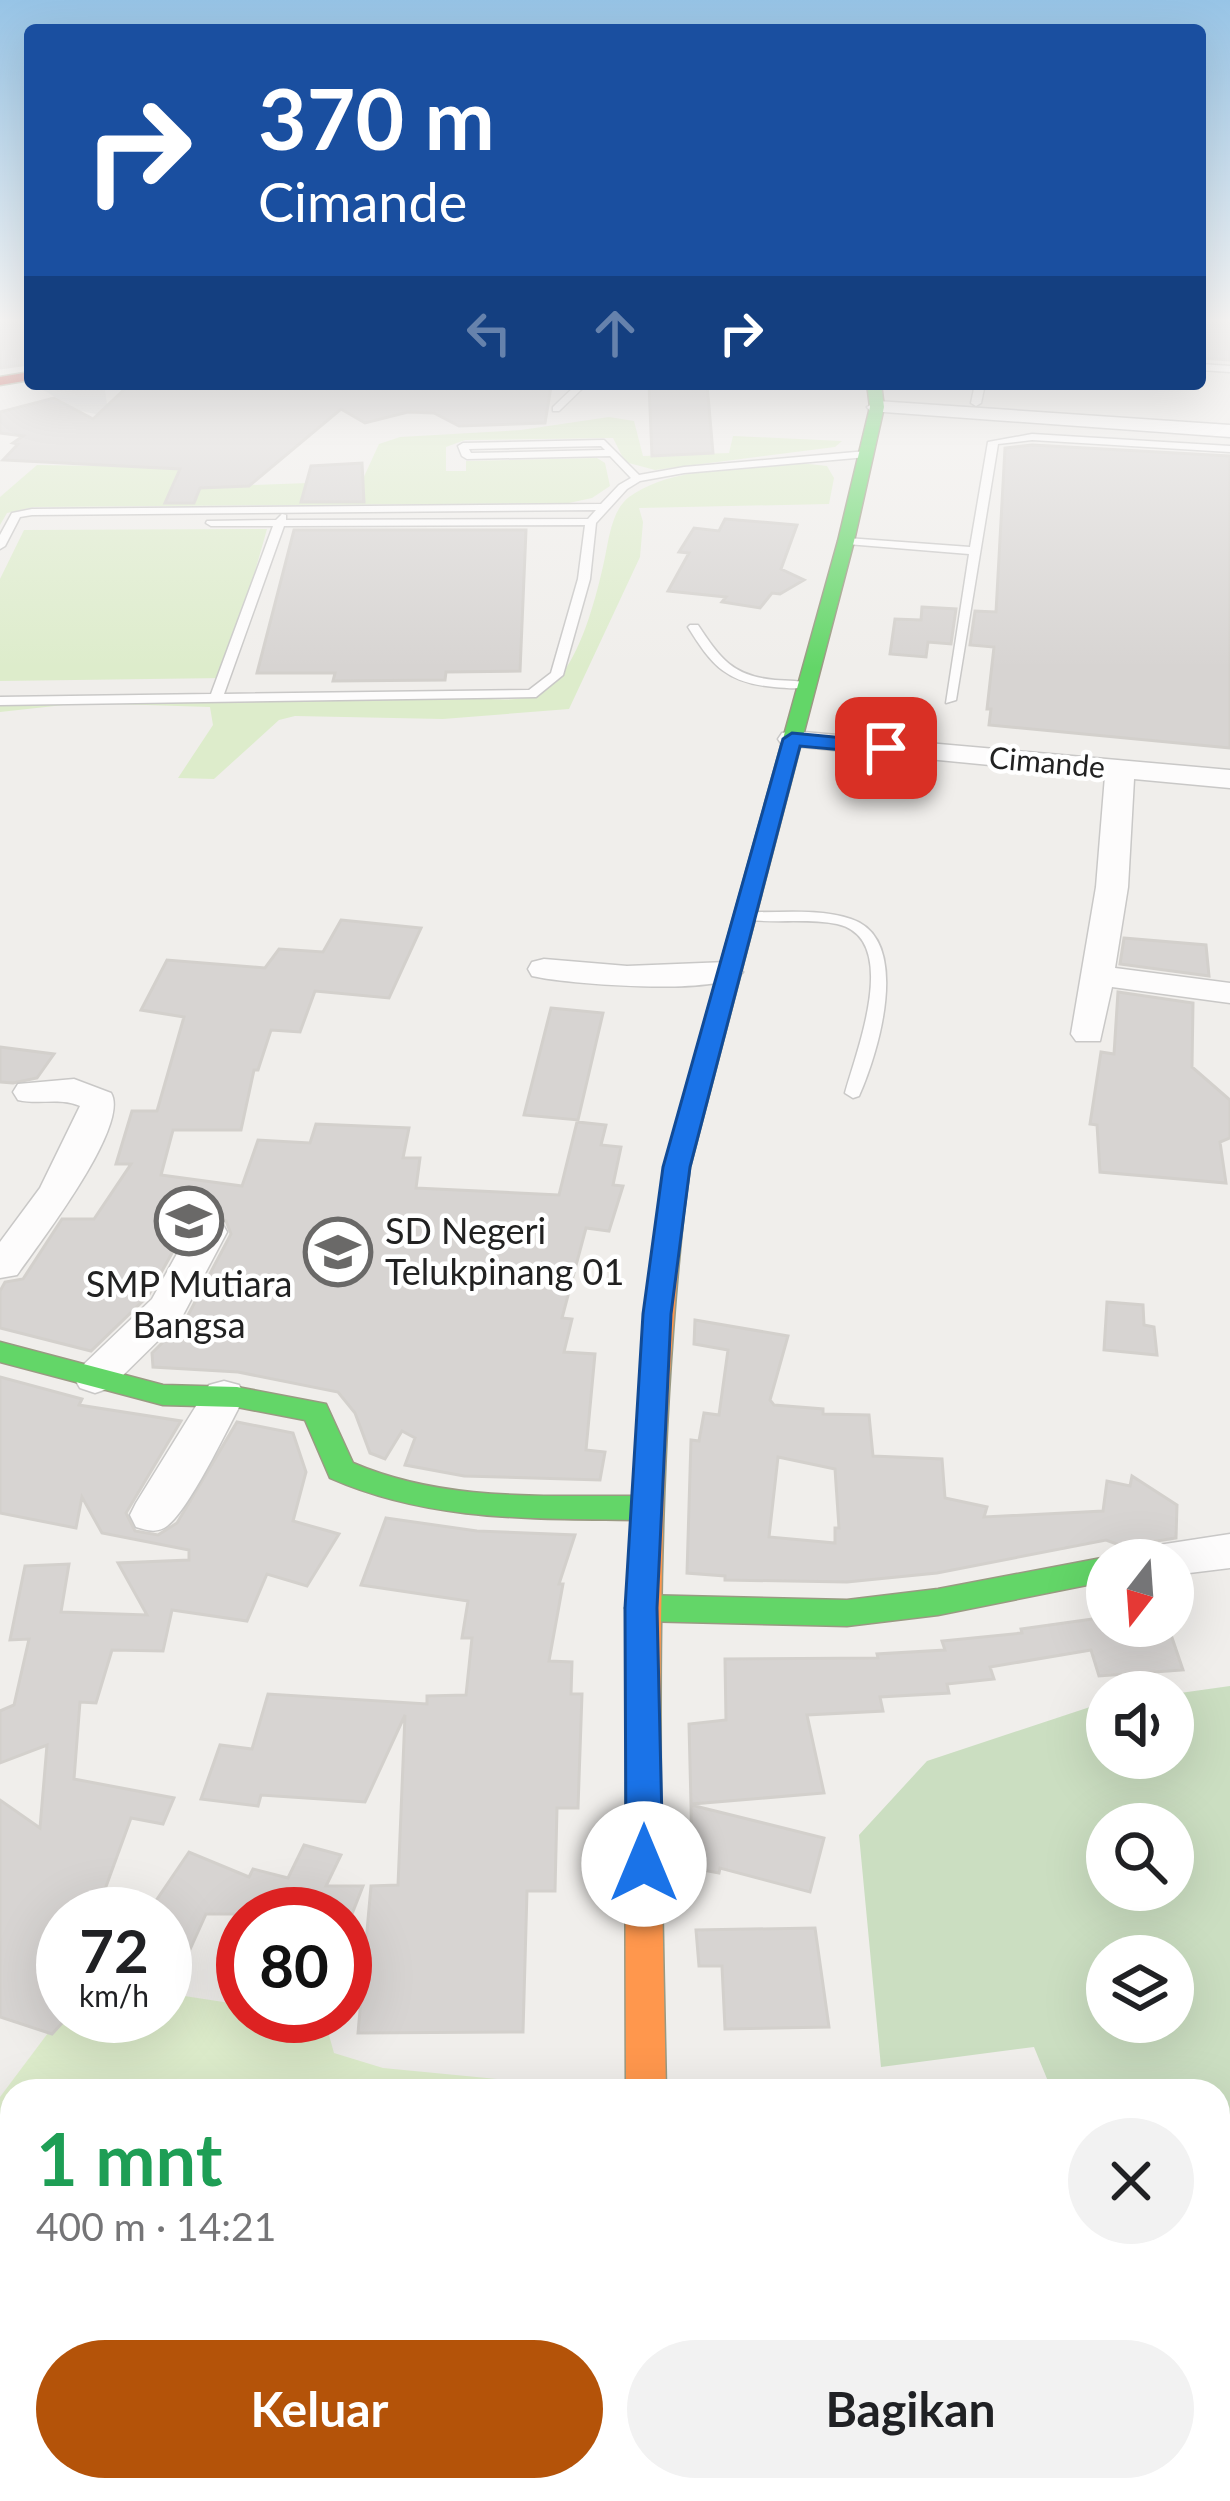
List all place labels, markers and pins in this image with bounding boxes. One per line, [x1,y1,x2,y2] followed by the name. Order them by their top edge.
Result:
[835,697,937,799] pin
[154,1186,224,1256] school or university icon: SMP Mutiara Bangsa
[385,1208,624,1293] place label: SD Negeri Telukpinang 01
[303,1217,373,1287] school or university icon: SD Negeri Telukpinang 01
[86,1261,292,1346] place label: SMP Mutiara Bangsa

